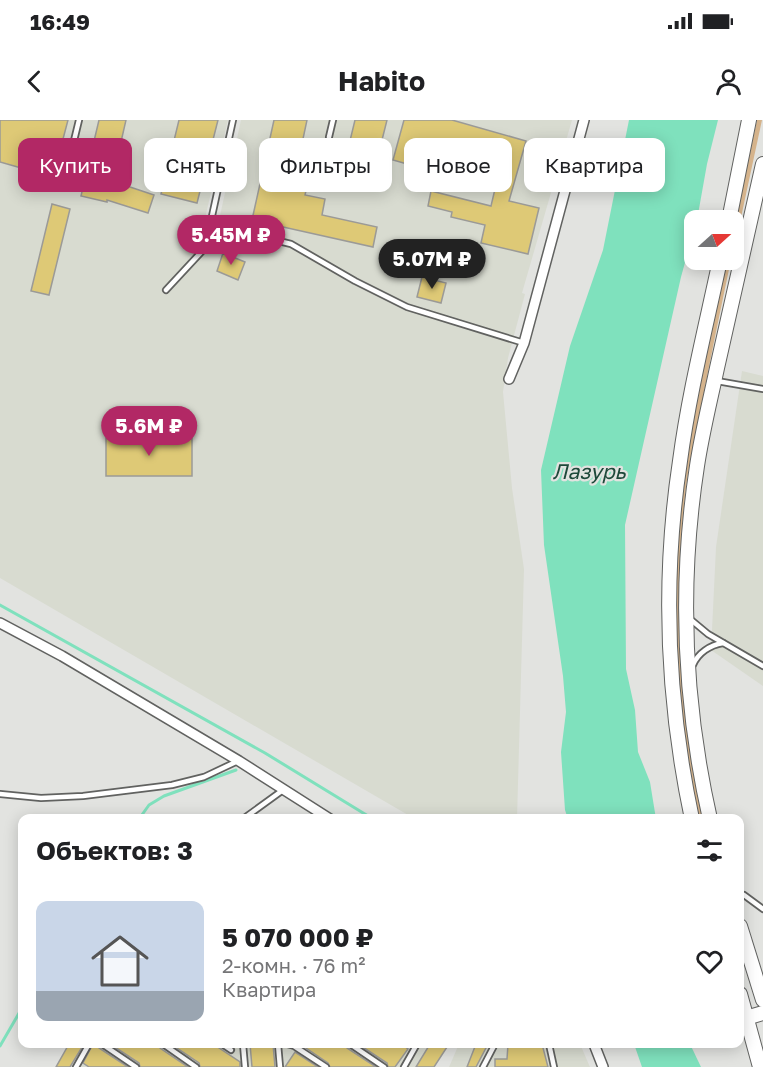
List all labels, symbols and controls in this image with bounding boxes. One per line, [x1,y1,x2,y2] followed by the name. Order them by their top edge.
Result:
[30,8,90,35] text: 16:49
[18,65,51,98] icon: back
[338,65,425,97] text: Habito
[712,65,745,98] icon: person
[18,138,132,192] chip: Купить
[144,138,247,192] chip: Снять
[259,138,392,192] chip: Фильтры
[404,138,512,192] chip: Новое
[524,138,665,192] chip: Квартира
[684,210,744,270] north arrow
[684,210,744,270] map controls
[176,215,286,266] pin: 5.45M ₽
[191,222,271,246] text: 5.45M ₽
[377,239,487,290] pin: 5.07M ₽
[393,246,471,270] text: 5.07M ₽
[100,406,198,457] pin: 5.6M ₽
[115,413,183,437] text: 5.6M ₽
[552,458,627,484] water label: Лазурь
[693,834,726,867] icon: filters
[36,835,193,866] text: Объектов: 3
[222,922,374,953] text: 5 070 000 ₽
[84,925,156,997] icon: home
[693,945,726,978] icon: heart
[222,953,366,977] text: 2-комн. · 76 m²
[222,977,316,1001] text: Квартира

